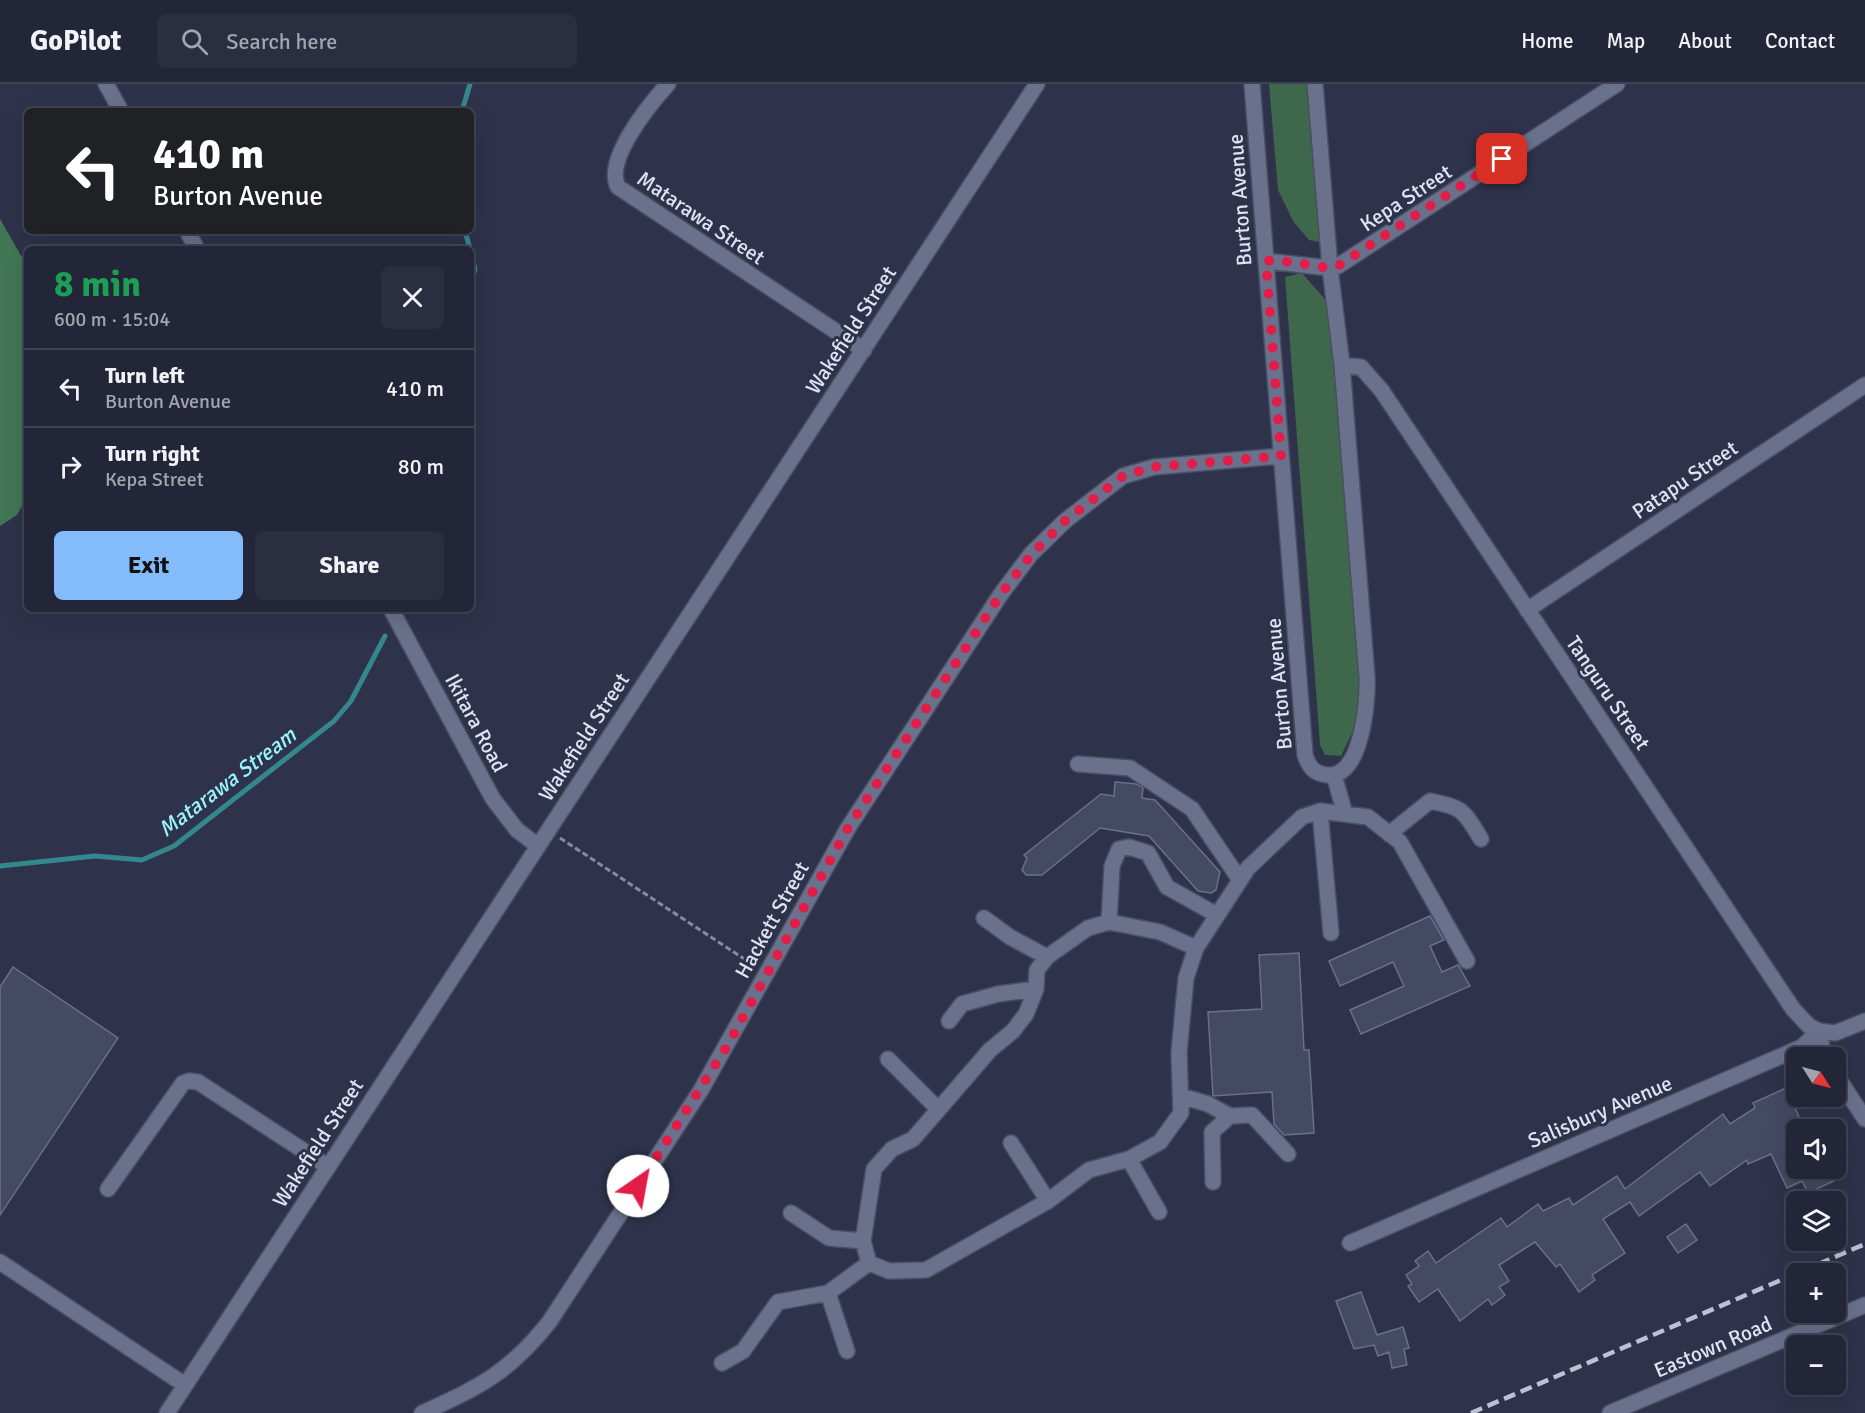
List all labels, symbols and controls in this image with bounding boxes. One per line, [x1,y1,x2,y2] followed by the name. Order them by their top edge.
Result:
[157,14,577,68] search box
[30,24,121,58] text: GoPilot
[178,25,211,58] icon: search
[226,28,337,55] text: Search here
[1521,28,1574,54] text: Home
[1607,28,1645,54] text: Map
[1678,28,1732,54] text: About
[1765,28,1835,54] text: Contact
[153,129,264,180] text: 410 m
[54,132,132,210] icon: left
[1222,133,1258,267] street label: Burton Avenue
[1476,133,1527,184] pin
[1485,142,1518,175] icon: arrive
[1355,159,1457,237] street label: Kepa Street
[632,166,770,270] street label: Matarawa Street
[153,180,323,213] text: Burton Avenue
[800,261,902,399] street label: Wakefield Street
[54,262,141,307] text: 8 min
[381,266,444,329] button: close
[54,307,170,332] text: 600 m · 15:04
[105,362,185,389] text: Turn left
[54,372,87,405] icon: left
[386,375,444,402] text: 410 m
[105,389,231,414] text: Burton Avenue
[1627,435,1743,525] street label: Patapu Street
[105,440,200,467] text: Turn right
[54,450,87,483] icon: right
[398,453,444,480] text: 80 m
[105,467,204,492] text: Kepa Street
[54,531,243,600] button: Exit
[255,531,444,600] button: Share
[1260,617,1298,751] street label: Burton Avenue
[1560,631,1656,755] street label: Tanguru Street
[533,668,635,806] street label: Wakefield Street
[439,669,513,777] street label: Ikitara Road
[153,721,302,843] water label: Matarawa Stream
[729,857,815,983] street label: Hackett Street
[1786,1047,1846,1107] north arrow
[1786,1047,1846,1395] map controls
[1524,1070,1676,1154] street label: Salisbury Avenue
[267,1074,369,1212] street label: Wakefield Street
[1786,1119,1846,1179] button: sound
[606,1154,670,1218] position arrow
[1786,1191,1846,1251] button: layers
[1786,1263,1846,1323] button: +
[1650,1310,1776,1384] street label: Eastown Road
[1786,1335,1846,1395] button: −

